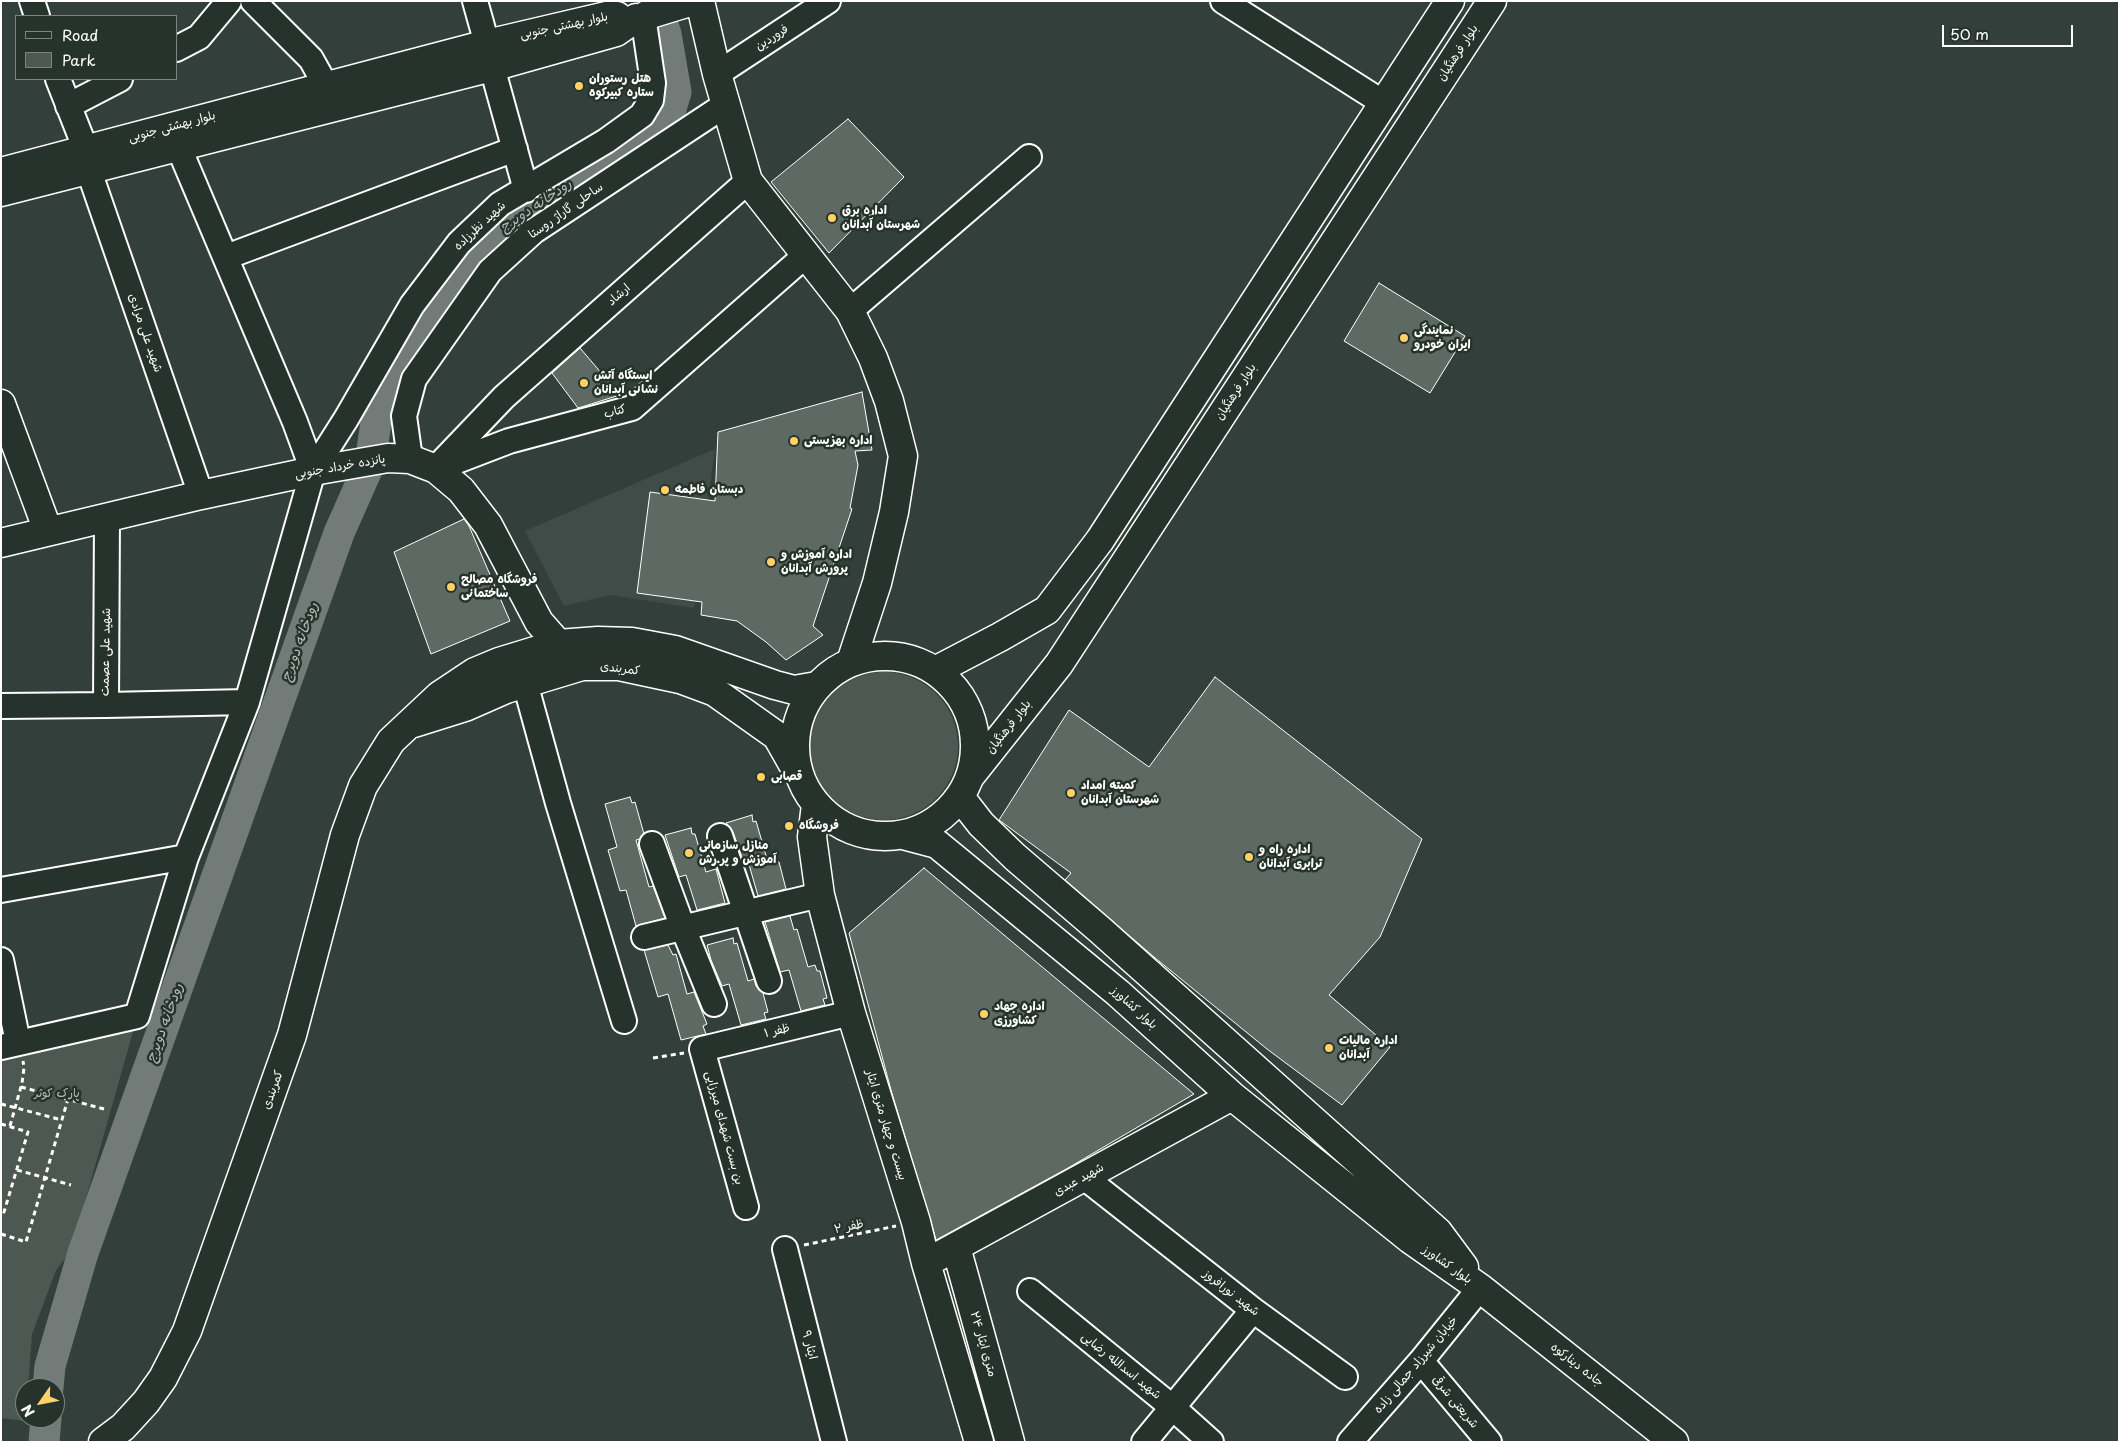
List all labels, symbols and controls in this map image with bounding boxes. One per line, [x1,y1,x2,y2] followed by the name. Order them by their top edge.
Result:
[519,10,609,42] street label: بلوار بهشتی جنوبی
[15,15,178,80] legend
[1945,15,2076,47] scale bar
[753,22,791,54] street label: فروردین
[1434,22,1482,84] street label: بلوار فرهنگیان
[1950,22,1989,45] text: 50 m
[62,23,98,46] text: Road
[62,48,96,71] text: Park
[589,72,654,100] place label: هتل رستوران ستاره کبیرکوه
[573,80,585,92] marker: هتل رستوران ستاره کبیرکوه
[127,108,217,146] street label: بلوار بهشتی جنوبی
[497,176,575,236] water label: رودخانه دویرج
[526,180,606,242] street label: ساحلی گاراژ روستا
[451,198,509,254] street label: شهید نظرزاده
[842,204,920,232] place label: اداره برق شهرستان آبدانان
[826,212,838,224] marker: اداره برق شهرستان آبدانان
[605,281,633,309] street label: ارشاد
[125,292,165,374] street label: شهید علی مرادی
[1414,324,1470,352] place label: نمایندگی ایران خودرو
[1398,332,1410,344] marker: نمایندگی ایران خودرو
[1212,361,1260,423] street label: بلوار فرهنگیان
[594,369,658,397] place label: ایستگاه آتش نشانی آبدانان
[578,377,590,389] marker: ایستگاه آتش نشانی آبدانان
[602,402,628,422] street label: کتاب
[804,434,872,448] place label: اداره بهزیستی
[788,435,800,447] marker: اداره بهزیستی
[294,452,386,482] street label: پانزده خرداد جنوبی
[675,483,743,497] place label: دبستان فاطمه
[659,484,671,496] marker: دبستان فاطمه
[781,548,852,576] place label: اداره آموزش و پرورش آبدانان
[765,556,777,568] marker: اداره آموزش و پرورش آبدانان
[461,573,537,601] place label: فروشگاه مصالح ساختمانی
[445,581,457,593] marker: فروشگاه مصالح ساختمانی
[278,600,322,684] water label: رودخانه دویرج
[98,608,114,696] street label: شهید علی عصمت
[599,659,641,679] street label: کمربندی
[984,697,1034,757] street label: بلوار فرهنگیان
[771,770,802,784] place label: قصابی
[755,771,767,783] marker: قصابی
[1081,779,1159,807] place label: کمیته امداد شهرستان آبدانان
[1065,787,1077,799] marker: کمیته امداد شهرستان آبدانان
[799,819,839,833] place label: فروشگاه
[783,820,795,832] marker: فروشگاه
[699,839,776,867] place label: منازل سازمانی آموزش و پر.رش
[1259,843,1322,871] place label: اداره راه و ترابری آبدانان
[683,847,695,859] marker: منازل سازمانی آموزش و پر.رش
[1243,851,1255,863] marker: اداره راه و ترابری آبدانان
[143,981,187,1065] water label: رودخانه دویرج
[1108,984,1160,1032] street label: بلوار کشاورز
[994,1000,1045,1028] place label: اداره جهاد کشاورزی
[978,1008,990,1020] marker: اداره جهاد کشاورزی
[763,1021,791,1041] street label: ظفر ۱
[1339,1034,1397,1062] place label: اداره مالیات آبدانان
[1323,1042,1335,1054] marker: اداره مالیات آبدانان
[862,1068,910,1182] street label: بیست و چهار متری ایثار
[259,1069,287,1111] street label: کمربندی
[702,1070,746,1186] street label: بن بست شهدای میرزایی
[34,1087,80,1101] park label: پارک کوثر
[1051,1160,1107,1200] street label: شهید عبدی
[833,1217,865,1237] street label: ظفر ۲
[1419,1243,1475,1287] street label: بلوار کشاورز
[1200,1267,1262,1319] street label: شهید نورافروز
[967,1310,999,1378] street label: ۲۴ متری ایثار
[1371,1313,1461,1417] street label: خیابان شیرزاد جمالی زاده
[798,1329,820,1361] street label: ایثار ۹
[1078,1329,1164,1403] street label: شهید اسدالله رضایی
[1548,1340,1606,1390] street label: جاده دینارکوه
[1429,1373,1481,1431] street label: شریعتی شرقی
[15,1378,65,1428] north arrow
[16,1401,40,1421] text: N

